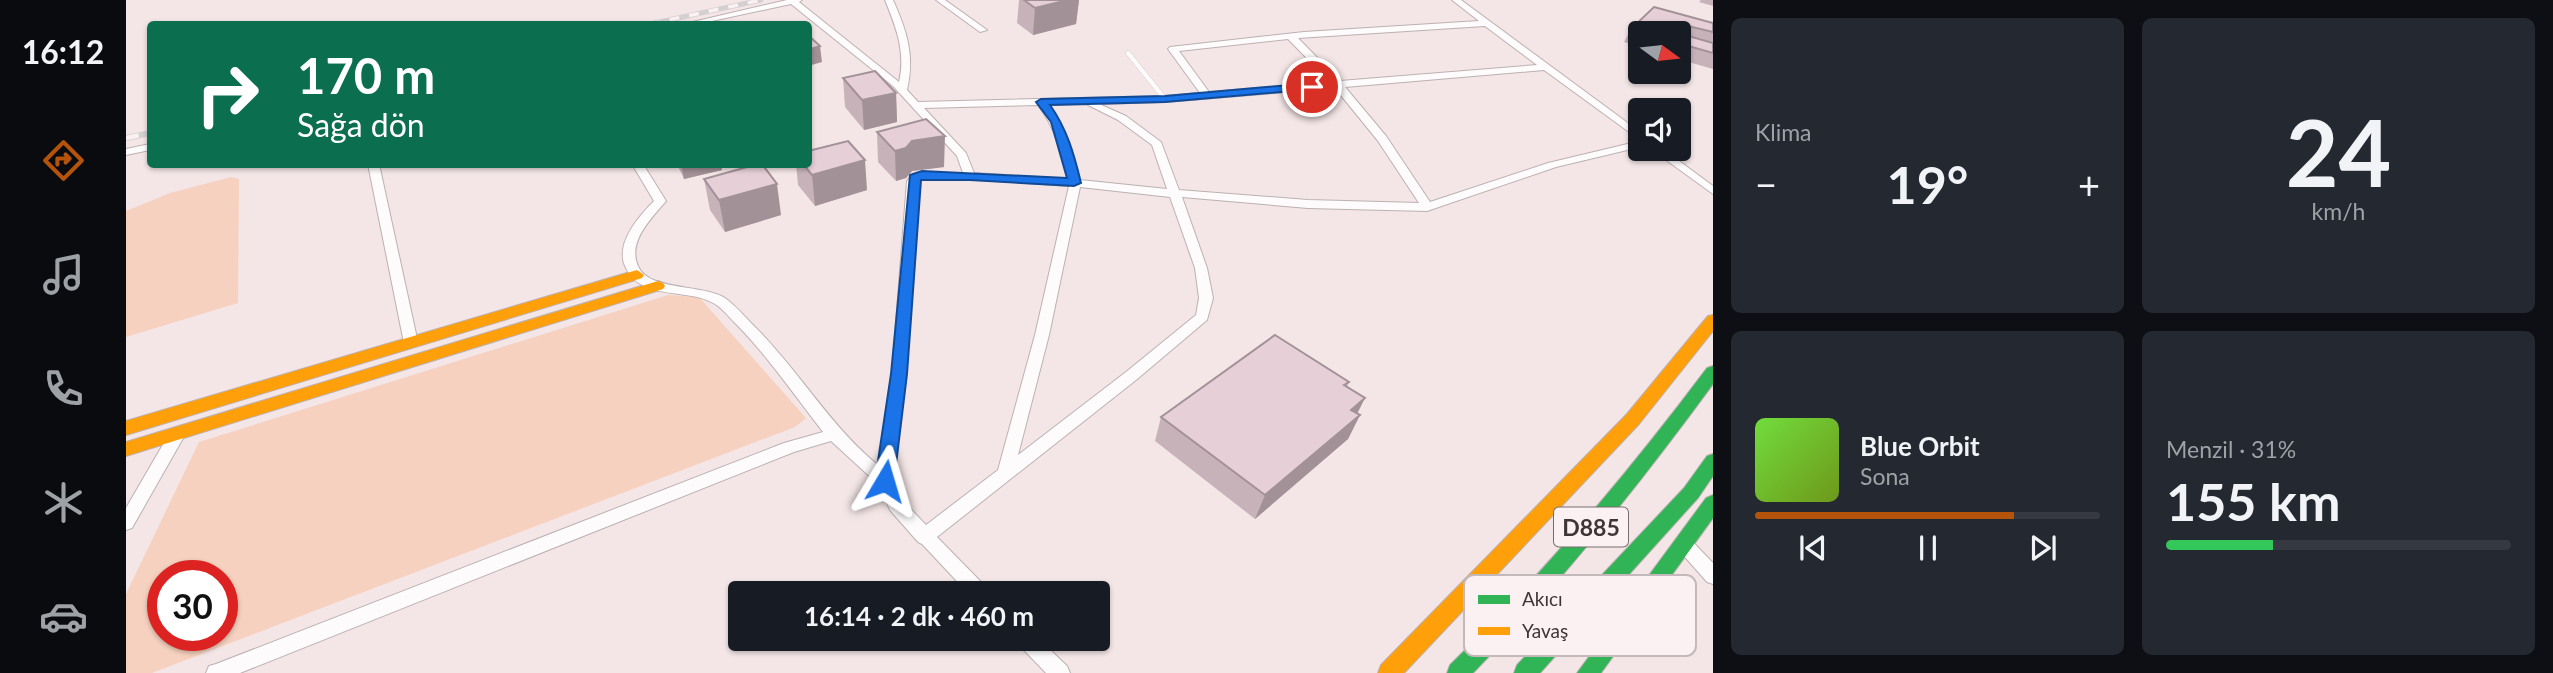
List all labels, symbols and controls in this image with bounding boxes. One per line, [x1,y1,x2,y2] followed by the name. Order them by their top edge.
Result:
[1628,21,1690,84] north arrow
[1628,21,1691,161] map controls
[22,32,104,71] text: 16:12
[297,46,435,104] text: 170 m
[182,49,273,140] icon: right
[1282,57,1342,117] pin
[1293,68,1331,106] icon: arrive
[2286,97,2391,206] text: 24
[1628,98,1691,161] button: sound
[297,105,425,144] text: Sağa dön
[1755,118,1812,146] text: Klima
[39,136,88,185] icon: directions
[1887,153,1968,215] text: 19°
[1755,161,1777,207] text: −
[2078,161,2100,207] text: +
[2312,197,2365,225] text: km/h
[39,250,88,299] icon: music
[39,364,88,413] icon: phone
[1860,430,1980,462] text: Blue Orbit
[2166,435,2296,463] text: Menzil · 31%
[848,444,922,518] position arrow
[1860,462,1910,490] text: Sona
[2166,470,2340,532] text: 155 km
[39,478,88,527] icon: climate
[1554,508,1628,547] road number: D885
[1794,529,1832,567] icon: previous
[1909,529,1947,567] icon: pause
[2024,529,2062,567] icon: next
[147,560,238,651] speed limit sign: 30
[1464,575,1696,656] legend
[1522,587,1563,610] text: Akıcı
[39,592,88,641] icon: car
[804,600,1034,632] text: 16:14 · 2 dk · 460 m
[1522,619,1568,642] text: Yavaş

